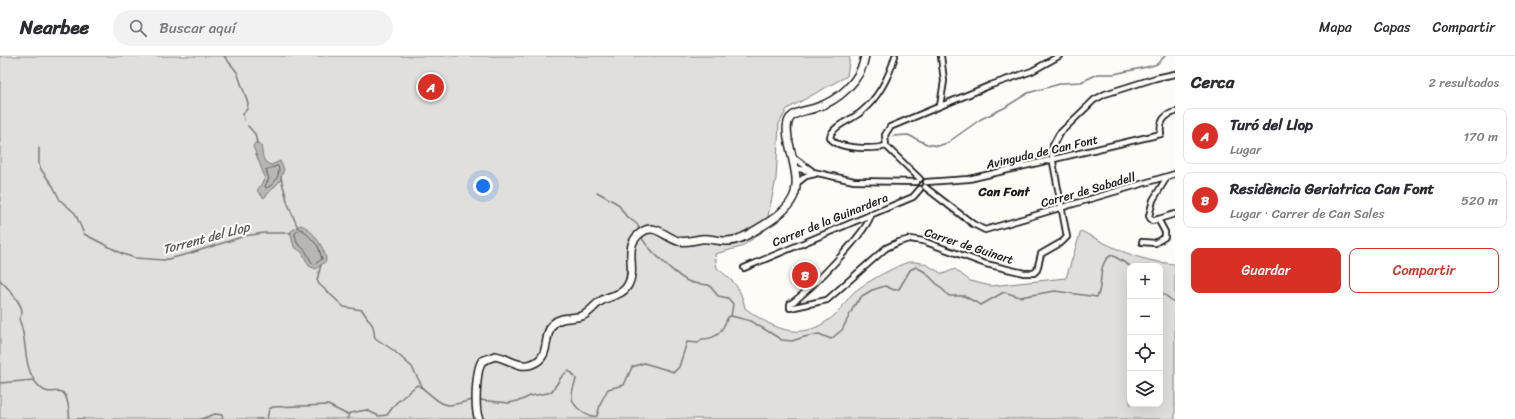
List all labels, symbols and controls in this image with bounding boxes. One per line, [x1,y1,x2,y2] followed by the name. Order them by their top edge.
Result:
[113,10,393,46] search box
[20,11,89,44] text: Nearbee
[159,15,236,41] text: Buscar aquí
[1319,15,1352,40] text: Mapa
[1374,15,1411,40] text: Capas
[1433,15,1495,40] text: Compartir
[127,17,149,39] icon: search
[1191,67,1234,97] text: Cerca
[1428,71,1499,94] text: 2 resultados
[418,72,444,102] pin: A
[1230,112,1313,138] text: Turó del Llop
[1201,125,1209,148] text: A
[1463,125,1498,148] text: 170 m
[983,128,1100,176] street label: Avinguda de Can Font
[1230,138,1261,161] text: Lugar
[1038,166,1139,214] street label: Carrer de Sabadell
[473,176,493,196] your location
[1230,176,1434,202] text: Residència Geriatrica Can Font
[978,180,1030,203] district label: Can Font
[769,187,891,253] street label: Carrer de la Guinardera
[1201,189,1209,212] text: B
[1461,189,1498,212] text: 520 m
[1230,202,1385,225] text: Lugar · Carrer de Can Sales
[160,215,253,261] water label: Torrent del Llop
[922,221,1016,271] street label: Carrer de Guinart
[1191,248,1341,293] button: Guardar
[1349,248,1499,293] button: Compartir
[792,260,818,290] pin: B
[1127,263,1163,407] map controls
[1127,263,1163,299] button: +
[1127,299,1163,335] button: −
[1127,335,1163,371] button: locate
[1127,371,1163,407] button: layers

